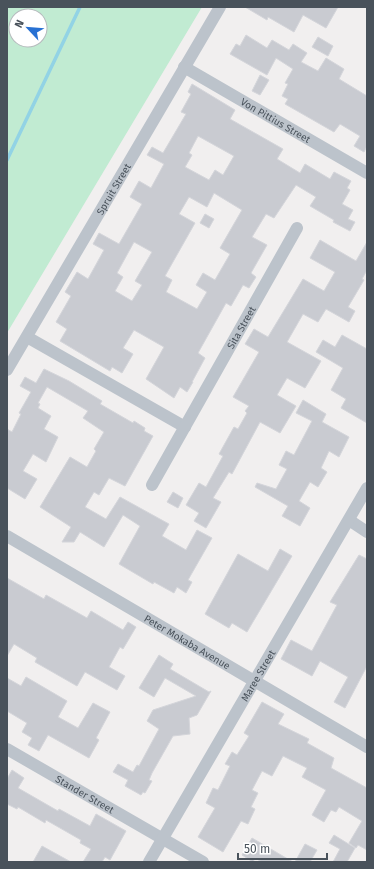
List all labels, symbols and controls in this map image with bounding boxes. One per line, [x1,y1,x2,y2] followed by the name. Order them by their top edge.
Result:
[8,8,48,48] north arrow
[12,18,27,30] text: N
[238,96,313,146] street label: Von Pittius Street
[94,161,134,217] street label: Spruit Street
[225,304,259,351] street label: Sita Street
[142,613,232,672] street label: Peter Mokaba Avenue
[239,648,278,704] street label: Maree Street
[53,773,116,817] street label: Stander Street
[238,835,327,861] scale bar
[244,842,270,856] text: 50 m

